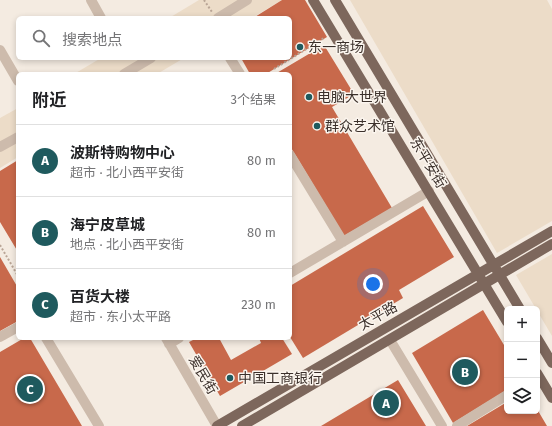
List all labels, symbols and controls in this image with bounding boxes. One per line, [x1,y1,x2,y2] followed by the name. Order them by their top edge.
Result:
[16,16,292,60] search box
[30,27,52,49] icon: search
[62,31,122,49] text: 搜索地点
[308,39,364,56] place label: 东一商场
[295,42,305,52] marker: 东一商场
[317,89,387,106] place label: 电脑大世界
[32,90,66,111] text: 附近
[231,92,276,107] text: 3个结果
[304,92,314,102] marker: 电脑大世界
[325,118,395,135] place label: 群众艺术馆
[312,121,322,131] marker: 群众艺术馆
[406,135,450,191] street label: 东平安街
[70,144,175,162] text: 波斯特购物中心
[41,153,49,168] text: A
[247,153,276,168] text: 80 m
[70,165,184,180] text: 超市 · 北小西平安街
[70,216,145,234] text: 海宁皮草城
[41,225,49,240] text: B
[247,225,276,240] text: 80 m
[70,237,184,252] text: 地点 · 北小西平安街
[363,274,383,294] your location
[70,288,130,306] text: 百货大楼
[41,297,49,312] text: C
[241,297,276,312] text: 230 m
[356,298,400,334] street label: 太平路
[504,306,540,414] map controls
[504,306,540,342] button: +
[70,309,171,324] text: 超市 · 东小太平路
[504,342,540,378] button: −
[185,353,221,397] street label: 爱民街
[452,357,478,387] pin: B
[238,370,322,387] place label: 中国工商银行
[225,373,235,383] marker: 中国工商银行
[17,374,43,404] pin: C
[504,378,540,414] button: layers
[373,388,399,418] pin: A

